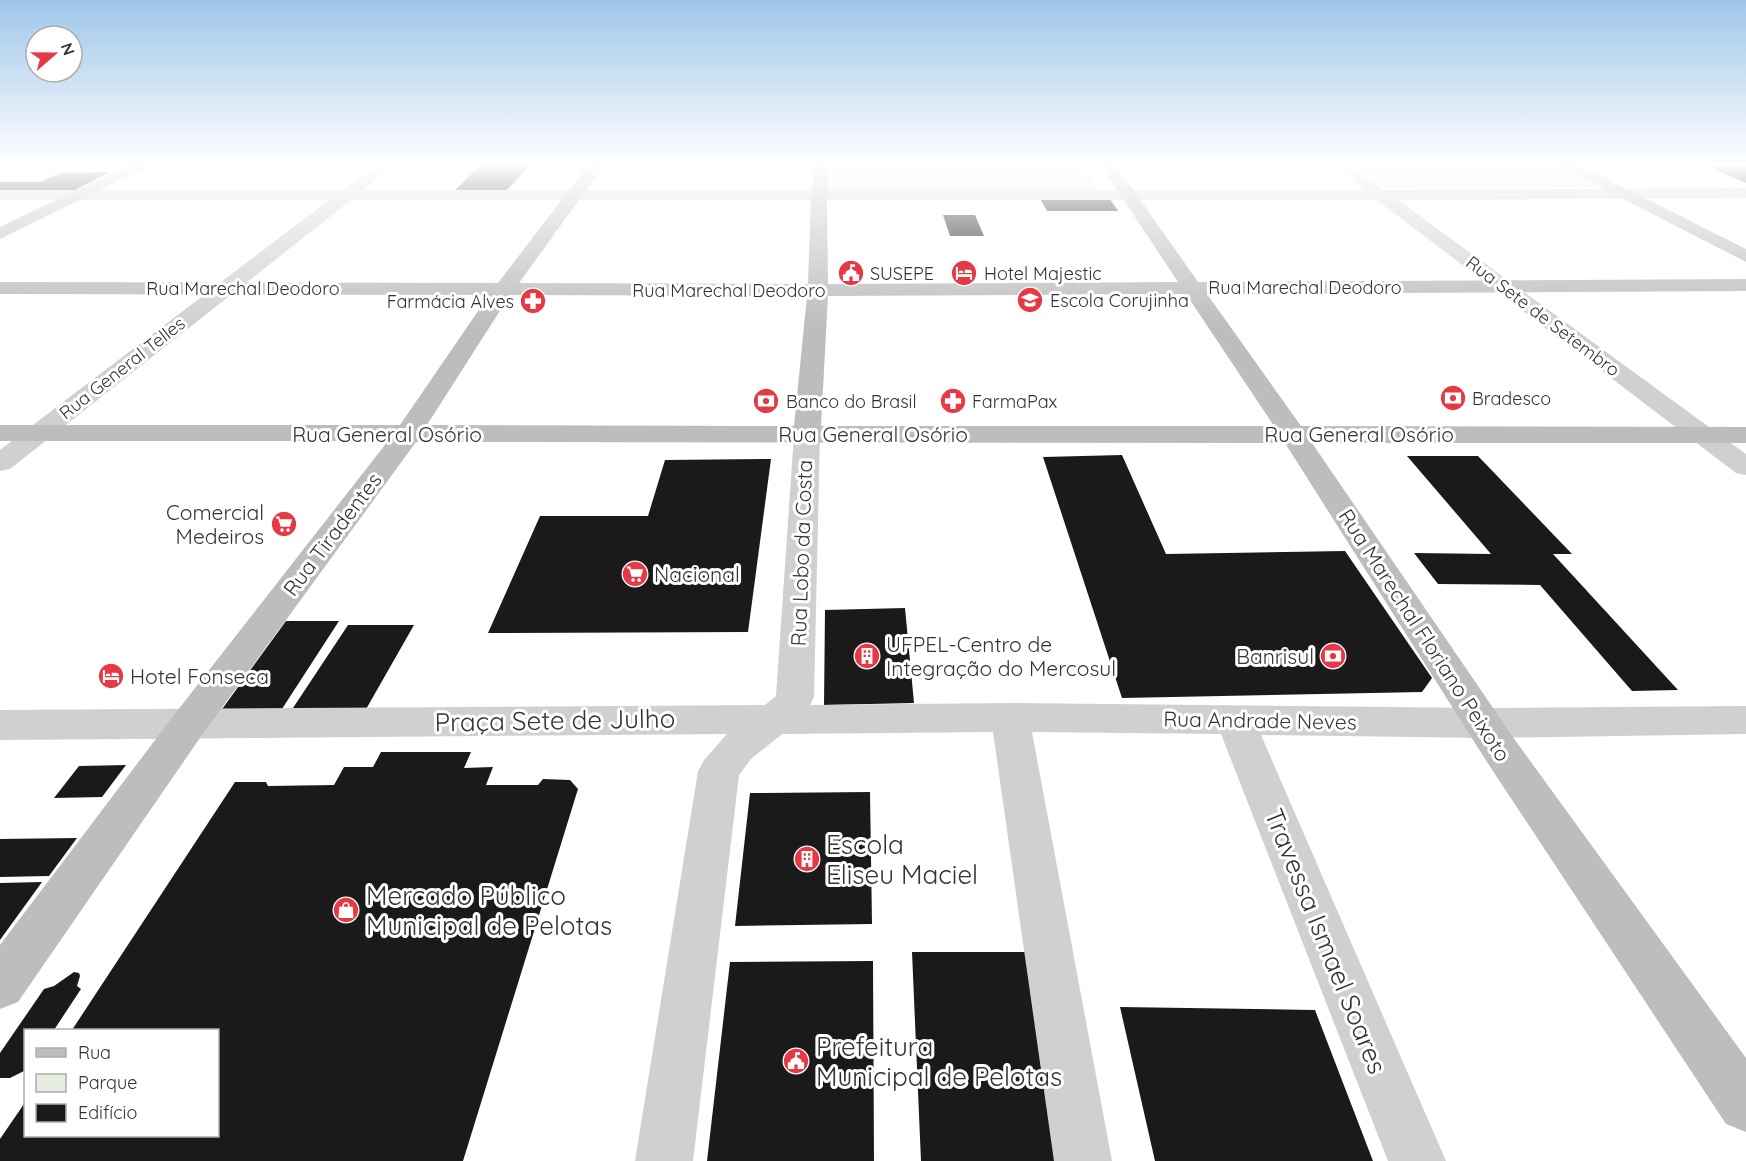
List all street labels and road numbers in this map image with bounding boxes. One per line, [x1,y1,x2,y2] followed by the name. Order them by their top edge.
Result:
[1462,251,1624,381] street label: Rua Sete de Setembro
[1208,276,1402,299] street label: Rua Marechal Deodoro
[146,277,340,300] street label: Rua Marechal Deodoro
[632,279,826,302] street label: Rua Marechal Deodoro
[54,312,190,424] street label: Rua General Telles
[292,421,482,447] street label: Rua General Osório
[778,421,968,447] street label: Rua General Osório
[1264,421,1454,447] street label: Rua General Osório
[785,459,817,647] street label: Rua Lobo da Costa
[277,467,387,601] street label: Rua Tiradentes
[1333,504,1517,766] street label: Rua Marechal Floriano Peixoto
[434,701,676,739] street label: Praça Sete de Julho
[1163,705,1357,735] street label: Rua Andrade Neves
[1258,803,1394,1079] street label: Travessa Ismael Soares

